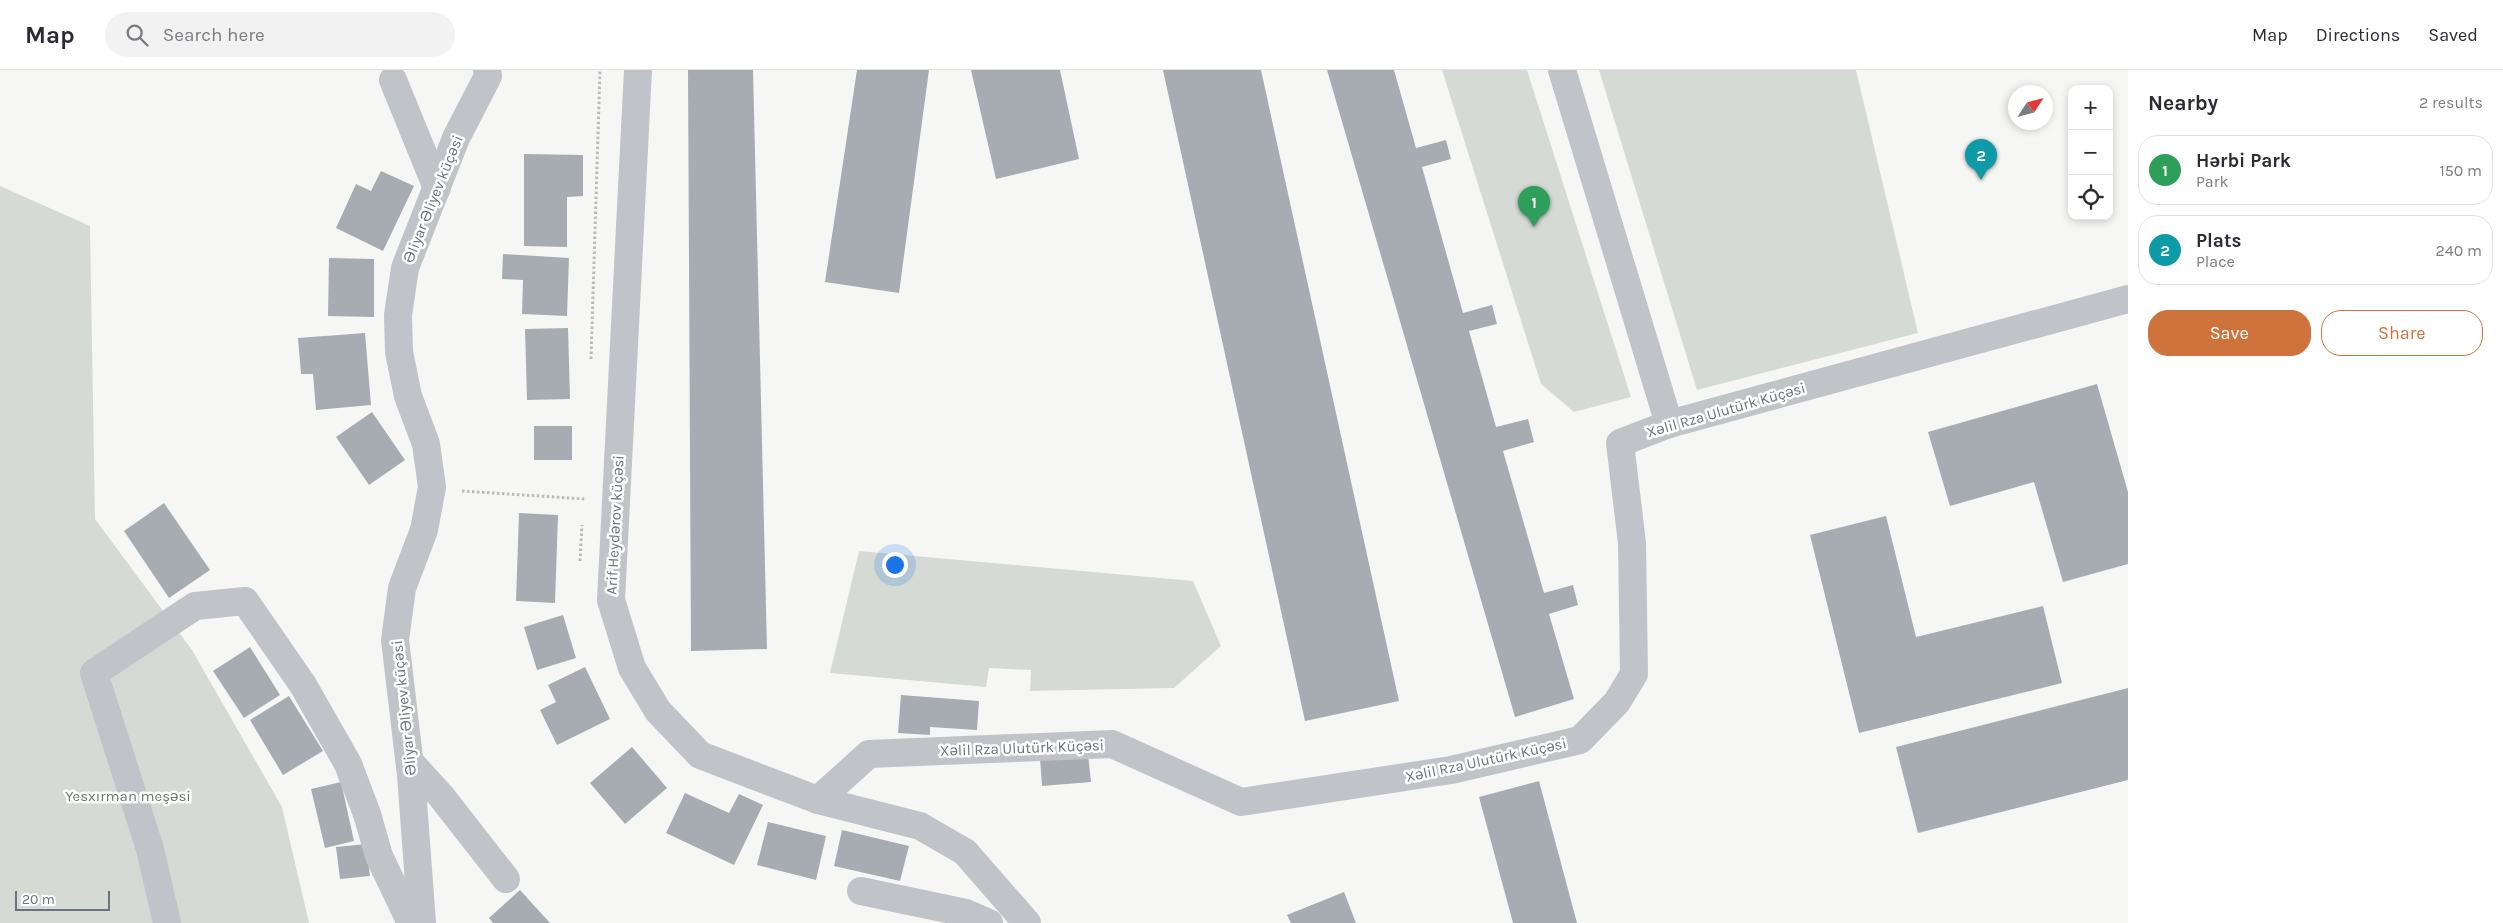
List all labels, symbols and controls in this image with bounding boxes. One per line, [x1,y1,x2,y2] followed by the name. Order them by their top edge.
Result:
[105,12,455,57] search box
[25,21,75,49] text: Map
[123,21,151,49] icon: search
[163,24,265,46] text: Search here
[2252,24,2288,46] text: Map
[2316,24,2400,46] text: Directions
[2428,24,2478,46] text: Saved
[2008,85,2053,130] north arrow
[2068,85,2113,220] map controls
[2068,85,2113,130] button: +
[2148,91,2218,115] text: Nearby
[2419,93,2483,112] text: 2 results
[2068,130,2113,175] button: −
[399,133,467,265] street label: Əliyar Əliyev küçəsi
[1965,139,1997,180] pin: 2
[2196,150,2291,172] text: Hərbi Park
[2162,161,2168,180] text: 1
[2439,161,2482,180] text: 150 m
[2196,172,2228,191] text: Park
[2068,175,2113,220] button: locate
[1518,186,1550,227] pin: 1
[2196,230,2241,252] text: Plats
[2160,241,2170,260] text: 2
[2436,241,2482,260] text: 240 m
[2196,252,2235,271] text: Place
[2148,310,2311,356] button: Save
[2321,310,2483,356] button: Share
[1645,379,1807,441] street label: Xəlil Rza Ulutürk Küçəsi
[602,455,628,595] street label: Arif Heydərov küçəsi
[882,552,908,578] your location
[388,639,420,777] street label: Əliyar Əliyev küçəsi
[1404,734,1568,786] street label: Xəlil Rza Ulutürk Küçəsi
[940,736,1104,760] street label: Xəlil Rza Ulutürk Küçəsi
[65,787,191,805] park label: Yesxırman meşəsi
[15,888,110,911] scale bar
[22,891,55,908] text: 20 m

